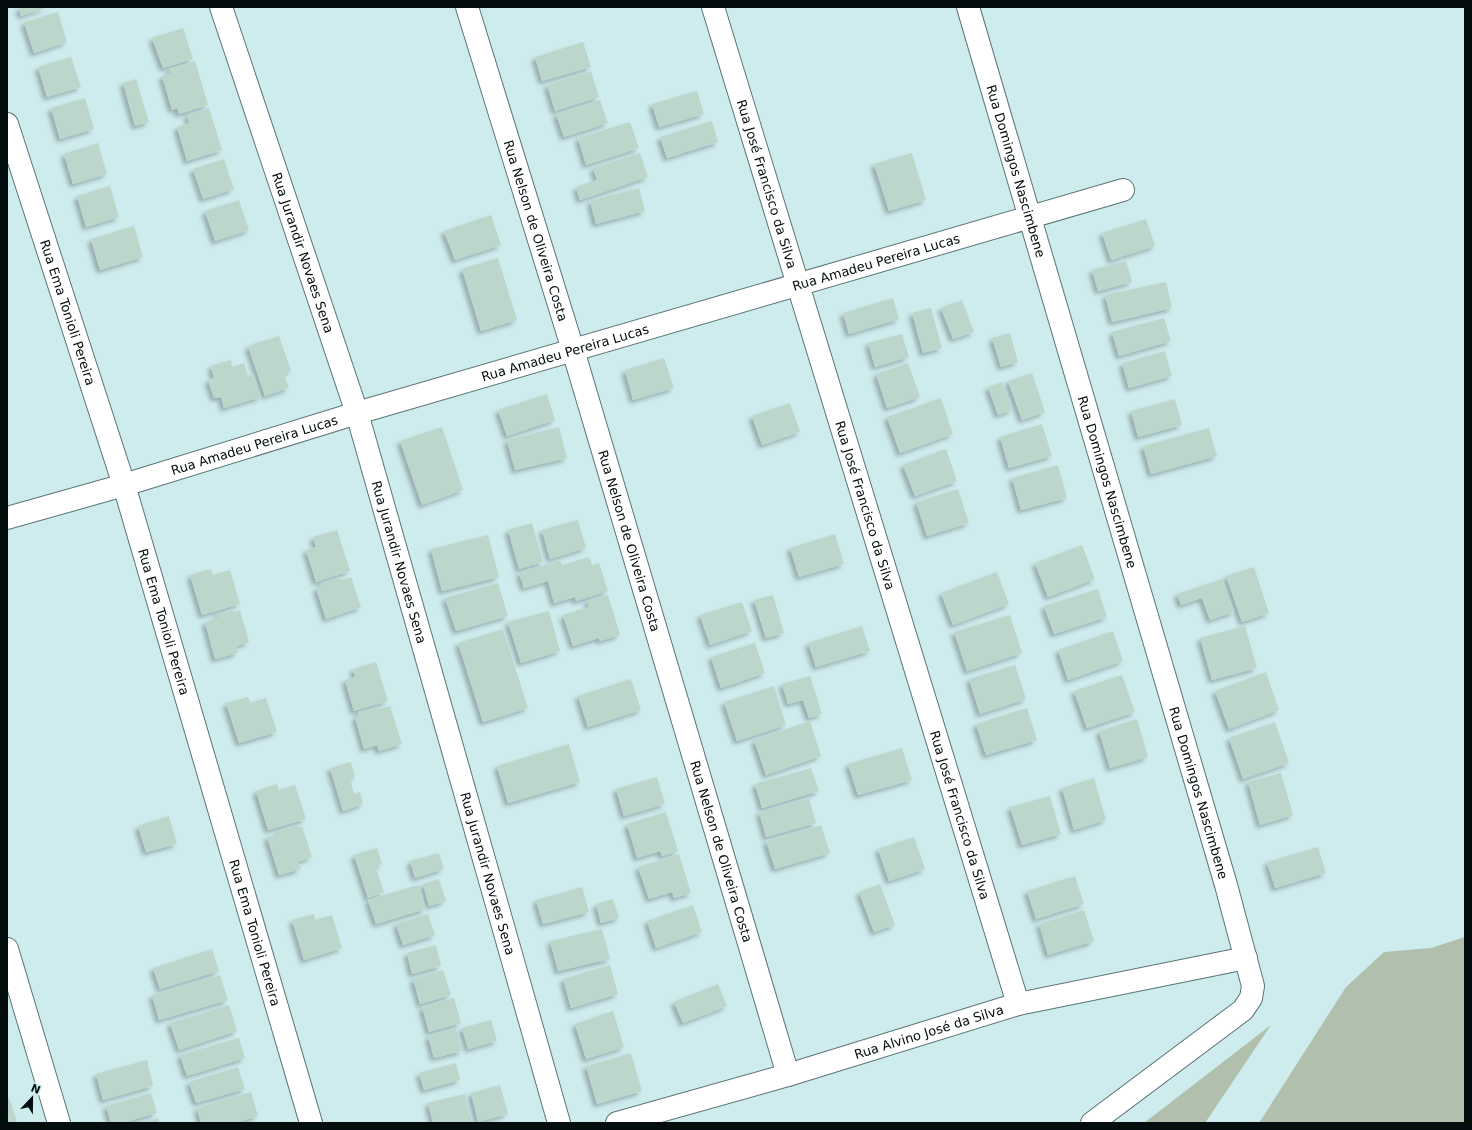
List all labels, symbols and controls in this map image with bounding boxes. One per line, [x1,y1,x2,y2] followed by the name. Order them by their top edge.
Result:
[983,83,1048,259] street label: Rua Domingos Nascimbene
[734,98,800,270] street label: Rua José Francisco da Silva
[501,138,571,323] street label: Rua Nelson de Oliveira Costa
[269,170,337,335] street label: Rua Jurandir Novaes Sena
[791,231,962,294] street label: Rua Amadeu Pereira Lucas
[37,238,98,387] street label: Rua Ema Tonioli Pereira
[480,321,651,384] street label: Rua Amadeu Pereira Lucas
[1075,394,1139,570] street label: Rua Domingos Nascimbene
[169,412,340,478] street label: Rua Amadeu Pereira Lucas
[832,419,898,592] street label: Rua José Francisco da Silva
[595,448,663,634] street label: Rua Nelson de Oliveira Costa
[369,479,429,645] street label: Rua Jurandir Novaes Sena
[135,547,192,697] street label: Rua Ema Tonioli Pereira
[1166,705,1231,881] street label: Rua Domingos Nascimbene
[927,729,993,902] street label: Rua José Francisco da Silva
[687,759,755,944] street label: Rua Nelson de Oliveira Costa
[457,791,518,957] street label: Rua Jurandir Novaes Sena
[226,858,283,1008] street label: Rua Ema Tonioli Pereira
[853,1002,1005,1062] street label: Rua Alvino José da Silva
[12,1078,52,1118] north arrow
[29,1081,42,1097] text: N

